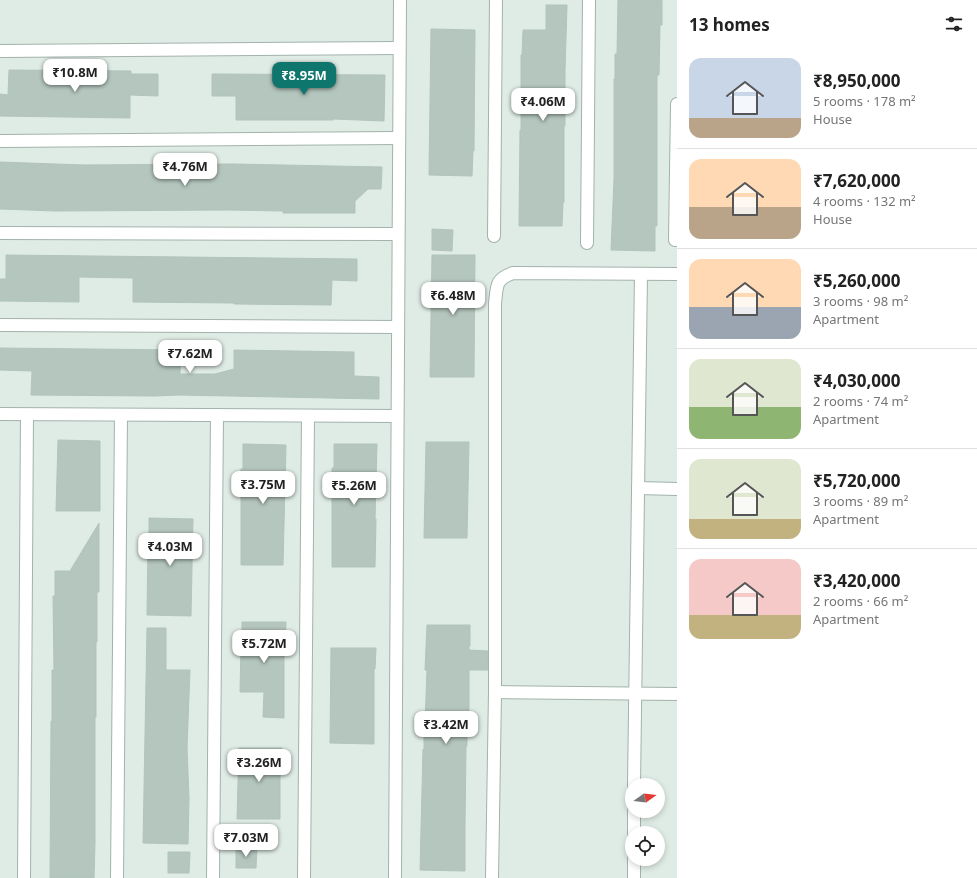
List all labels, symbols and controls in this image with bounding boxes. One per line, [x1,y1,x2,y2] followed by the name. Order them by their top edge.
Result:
[689,13,770,36] text: 13 homes
[943,13,965,35] icon: filters
[42,59,108,93] pin: ₹10.8M
[271,62,337,96] pin: ₹8.95M
[52,63,98,81] text: ₹10.8M
[281,66,327,84] text: ₹8.95M
[813,69,900,92] text: ₹8,950,000
[721,74,769,122] icon: home
[510,88,576,122] pin: ₹4.06M
[520,92,566,110] text: ₹4.06M
[813,92,916,110] text: 5 rooms · 178 m²
[813,110,852,128] text: House
[152,153,218,187] pin: ₹4.76M
[162,157,208,175] text: ₹4.76M
[813,169,900,192] text: ₹7,620,000
[721,175,769,223] icon: home
[813,192,916,210] text: 4 rooms · 132 m²
[813,210,852,228] text: House
[813,269,900,292] text: ₹5,260,000
[721,275,769,323] icon: home
[420,282,486,316] pin: ₹6.48M
[430,286,476,304] text: ₹6.48M
[813,292,908,310] text: 3 rooms · 98 m²
[813,310,879,328] text: Apartment
[157,340,223,374] pin: ₹7.62M
[167,344,213,362] text: ₹7.62M
[813,369,900,392] text: ₹4,030,000
[721,375,769,423] icon: home
[813,392,908,410] text: 2 rooms · 74 m²
[813,410,879,428] text: Apartment
[813,469,900,492] text: ₹5,720,000
[230,471,296,505] pin: ₹3.75M
[321,472,387,506] pin: ₹5.26M
[240,475,286,493] text: ₹3.75M
[721,475,769,523] icon: home
[331,476,377,494] text: ₹5.26M
[813,492,908,510] text: 3 rooms · 89 m²
[813,510,879,528] text: Apartment
[137,533,203,567] pin: ₹4.03M
[147,537,193,555] text: ₹4.03M
[813,569,900,592] text: ₹3,420,000
[721,575,769,623] icon: home
[813,592,908,610] text: 2 rooms · 66 m²
[813,610,879,628] text: Apartment
[231,630,297,664] pin: ₹5.72M
[241,634,287,652] text: ₹5.72M
[413,711,479,745] pin: ₹3.42M
[423,715,469,733] text: ₹3.42M
[226,749,292,783] pin: ₹3.26M
[236,753,282,771] text: ₹3.26M
[625,778,665,818] north arrow
[625,778,665,866] map controls
[213,824,279,858] pin: ₹7.03M
[625,826,665,866] button: locate
[223,828,269,846] text: ₹7.03M

